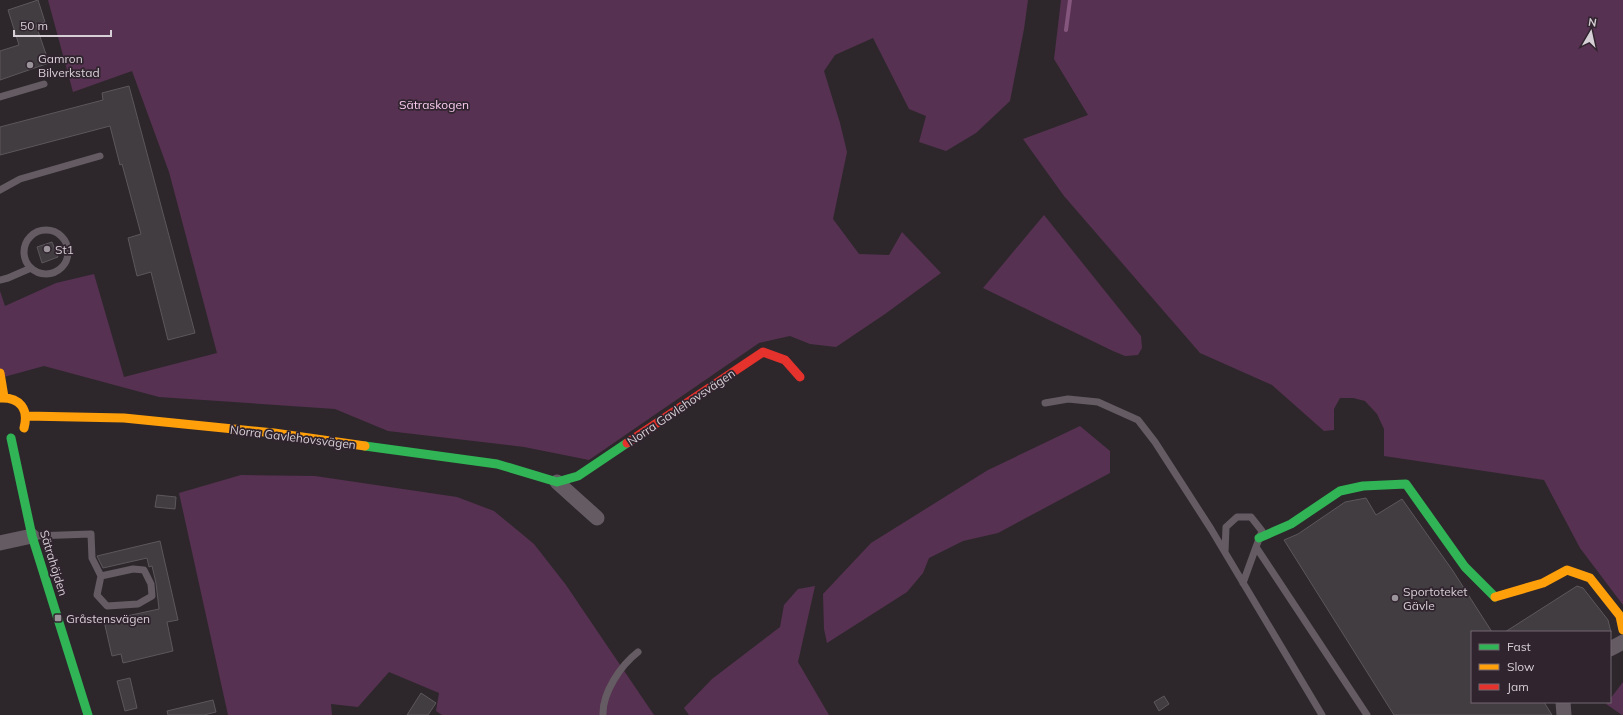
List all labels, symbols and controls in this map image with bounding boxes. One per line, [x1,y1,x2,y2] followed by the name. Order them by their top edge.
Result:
[14,12,111,38] scale bar
[1571,12,1611,52] north arrow
[1587,15,1598,30] text: N
[20,18,48,33] text: 50 m
[38,51,100,80] place label: Gamron Bilverkstad
[25,60,35,70] marker: Gamron Bilverkstad
[399,97,469,112] park label: Sätraskogen
[55,242,74,257] place label: St1
[42,244,52,254] marker: St1
[624,365,738,449] street label: Norra Gavlehovsvägen
[229,422,357,452] street label: Norra Gavlehovsvägen
[37,528,71,598] street label: Sätrahöjden
[1403,584,1468,613] place label: Sportoteket Gävle
[1390,593,1400,603] marker: Sportoteket Gävle
[66,611,150,626] place label: Gråstensvägen
[53,613,63,623] marker: Gråstensvägen
[1471,631,1611,703] legend
[1507,639,1531,654] text: Fast
[1507,659,1535,674] text: Slow
[1507,679,1529,694] text: Jam

